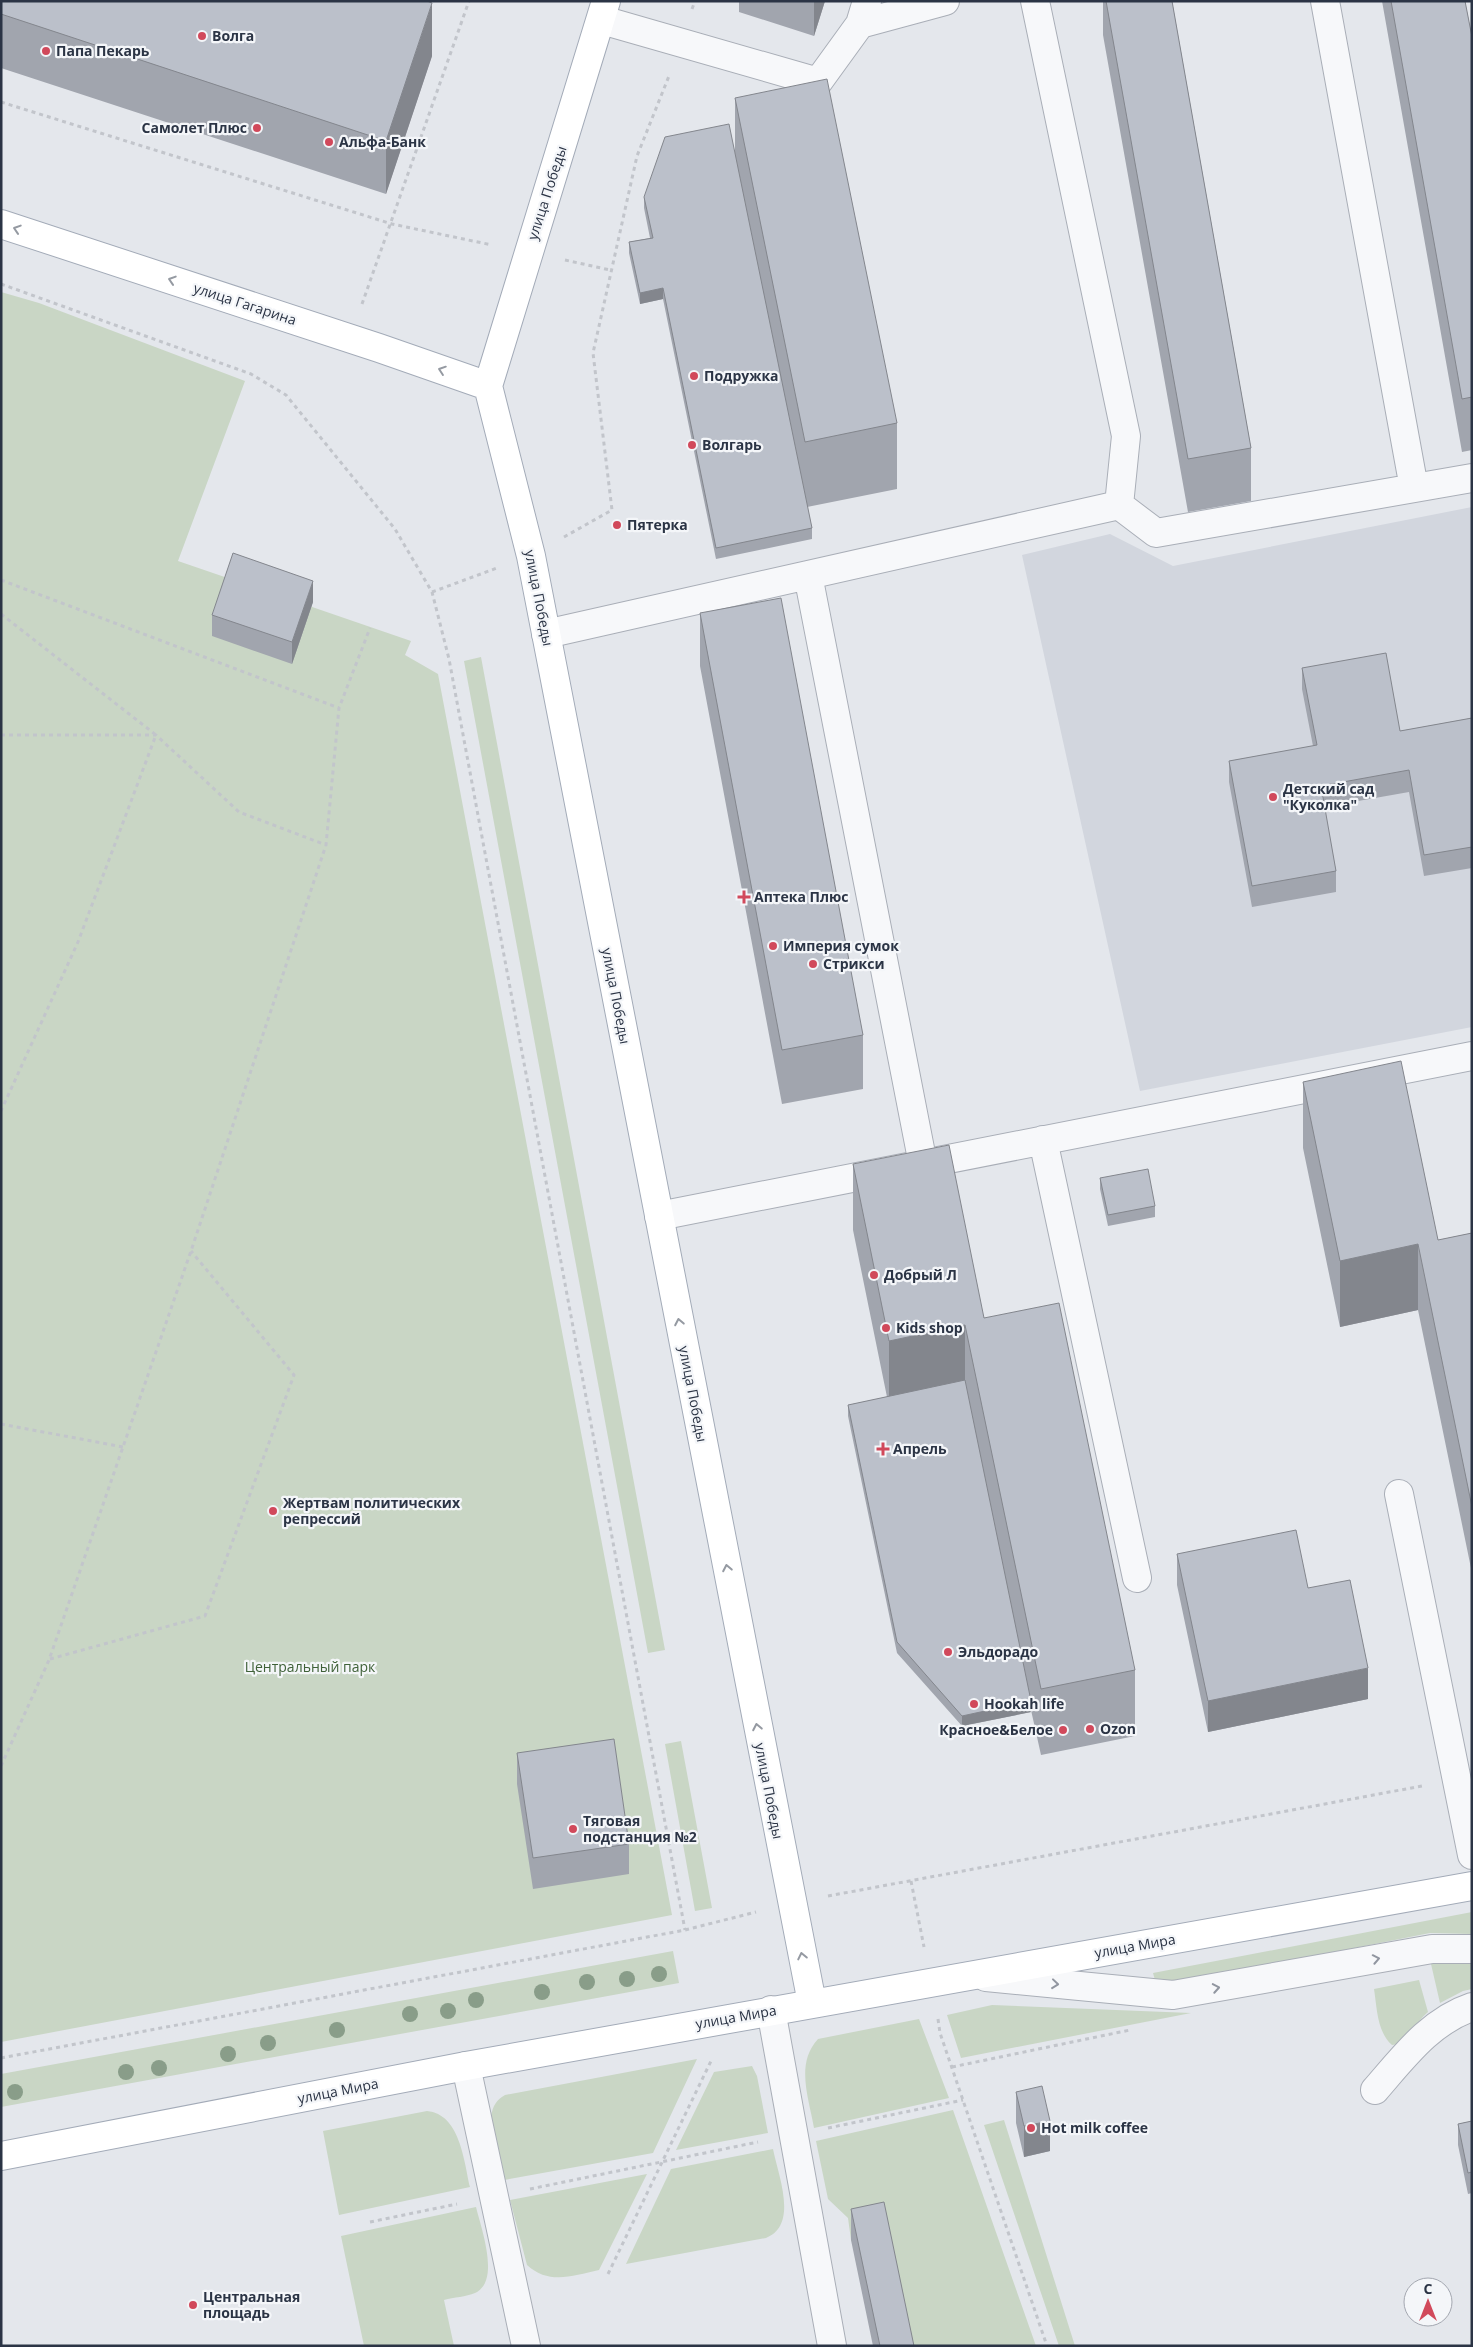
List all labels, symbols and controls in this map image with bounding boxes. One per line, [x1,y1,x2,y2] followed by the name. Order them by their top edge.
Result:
[212,26,254,45] place label: Волга
[196,30,208,42] marker: Волга
[56,41,150,60] place label: Папа Пекарь
[40,45,52,57] marker: Папа Пекарь
[142,118,247,137] place label: Самолет Плюс
[251,122,263,134] marker: Самолет Плюс
[339,132,426,151] place label: Альфа-Банк
[323,136,335,148] marker: Альфа-Банк
[522,143,571,242] street label: улица Победы
[13,225,22,235] one-way arrow
[168,276,176,286] one-way arrow
[191,278,299,329] street label: улица Гагарина
[438,366,447,376] one-way arrow
[704,366,779,385] place label: Подружка
[688,370,700,382] marker: Подружка
[702,435,762,454] place label: Волгарь
[686,439,698,451] marker: Волгарь
[627,515,688,534] place label: Пятерка
[611,519,623,531] marker: Пятерка
[521,548,558,648] street label: улица Победы
[1283,779,1375,814] place label: Детский сад "Куколка"
[1267,791,1279,803] marker: Детский сад "Куколка"
[754,887,849,906] place label: Аптека Плюс
[738,891,750,903] marker: Аптека Плюс
[783,936,899,955] place label: Империя сумок
[767,940,779,952] marker: Империя сумок
[598,946,635,1046] street label: улица Победы
[823,954,885,973] place label: Стрикси
[807,958,819,970] marker: Стрикси
[884,1265,957,1284] place label: Добрый Л
[868,1269,880,1281] marker: Добрый Л
[675,1318,685,1327] one-way arrow
[896,1318,963,1337] place label: Kids shop
[880,1322,892,1334] marker: Kids shop
[675,1344,712,1444] street label: улица Победы
[893,1439,947,1458] place label: Апрель
[877,1443,889,1455] marker: Апрель
[283,1493,461,1528] place label: Жертвам политических репрессий
[267,1505,279,1517] marker: Жертвам политических репрессий
[722,1563,732,1572] one-way arrow
[958,1642,1038,1661] place label: Эльдорадо
[942,1646,954,1658] marker: Эльдорадо
[245,1657,376,1676] park label: Центральный парк
[984,1694,1064,1713] place label: Hookah life
[968,1698,980,1710] marker: Hookah life
[1100,1719,1136,1738] place label: Ozon
[939,1720,1053,1739] place label: Красное&Белое
[753,1723,763,1732] one-way arrow
[1084,1723,1096,1735] marker: Ozon
[1057,1724,1069,1736] marker: Красное&Белое
[751,1741,788,1841] street label: улица Победы
[583,1811,697,1846] place label: Тяговая подстанция №2
[567,1823,579,1835] marker: Тяговая подстанция №2
[1093,1929,1177,1962] street label: улица Мира
[797,1951,808,1960] one-way arrow
[1372,1954,1381,1965] one-way arrow
[1052,1978,1060,1989] one-way arrow
[1212,1983,1221,1993] one-way arrow
[694,2000,778,2033] street label: улица Мира
[296,2073,380,2108] street label: улица Мира
[1041,2118,1148,2137] place label: Hot milk coffee
[1025,2122,1037,2134] marker: Hot milk coffee
[1403,2277,1453,2327] north arrow
[1424,2279,1433,2298] text: С
[203,2287,300,2322] place label: Центральная площадь
[187,2299,199,2311] marker: Центральная площадь

